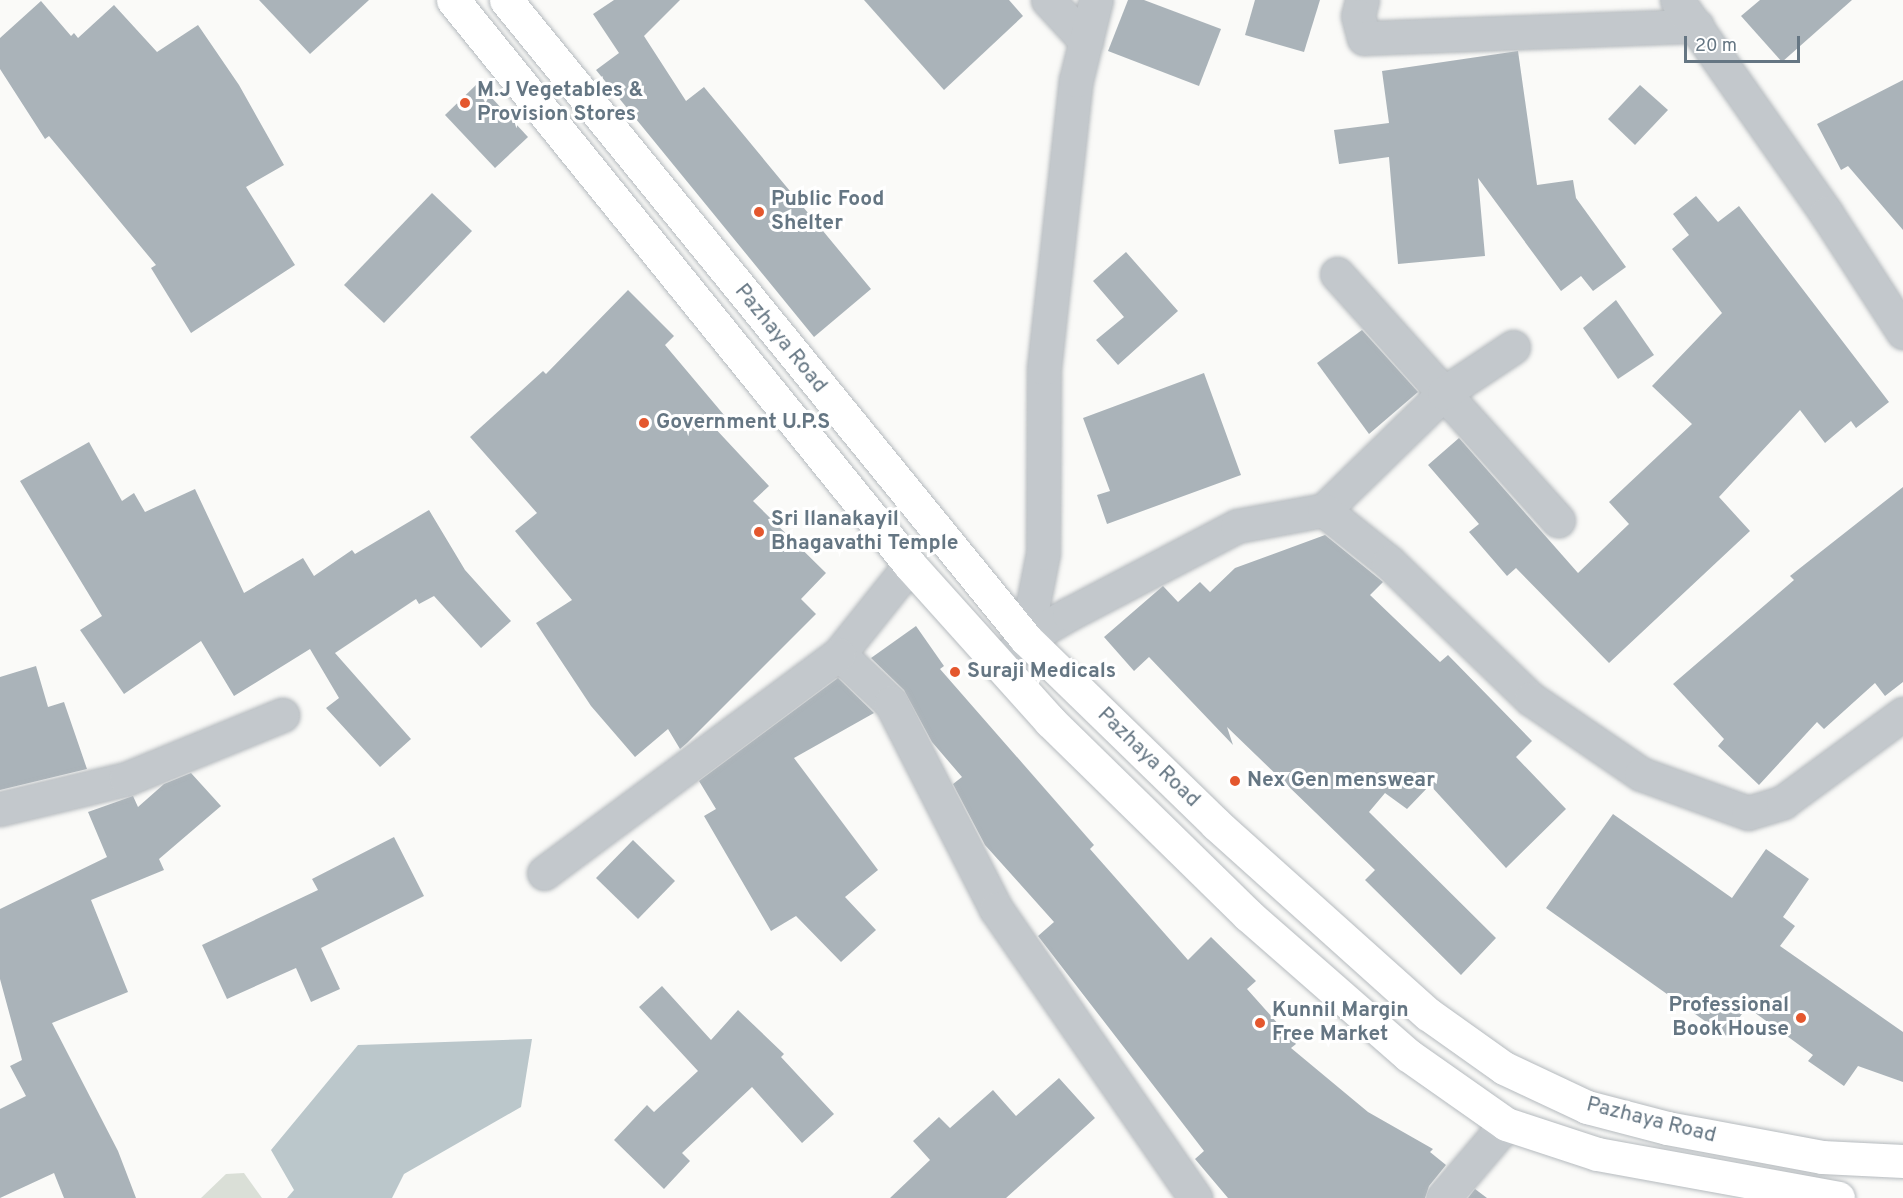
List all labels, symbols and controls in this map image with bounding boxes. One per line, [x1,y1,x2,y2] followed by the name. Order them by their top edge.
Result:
[1687,24,1802,62] scale bar
[1695,35,1737,58] text: 20 m
[477,78,644,128] place label: M.J Vegetables & Provision Stores
[458,96,472,110] marker: M.J Vegetables & Provision Stores
[771,187,884,237] place label: Public Food Shelter
[752,205,766,219] marker: Public Food Shelter
[728,280,832,398] street label: Pazhaya Road
[656,410,830,436] place label: Government U.P.S
[637,416,651,430] marker: Government U.P.S
[771,507,959,557] place label: Sri Ilanakayil Bhagavathi Temple
[752,525,766,539] marker: Sri Ilanakayil Bhagavathi Temple
[967,659,1116,685] place label: Suraji Medicals
[948,665,962,679] marker: Suraji Medicals
[1092,703,1204,813] street label: Pazhaya Road
[1247,768,1435,794] place label: Nex Gen menswear
[1228,774,1242,788] marker: Nex Gen menswear
[1668,993,1789,1043] place label: Professional Book House
[1272,998,1409,1048] place label: Kunnil Margin Free Market
[1794,1011,1808,1025] marker: Professional Book House
[1253,1016,1267,1030] marker: Kunnil Margin Free Market
[1584,1093,1718,1149] street label: Pazhaya Road

